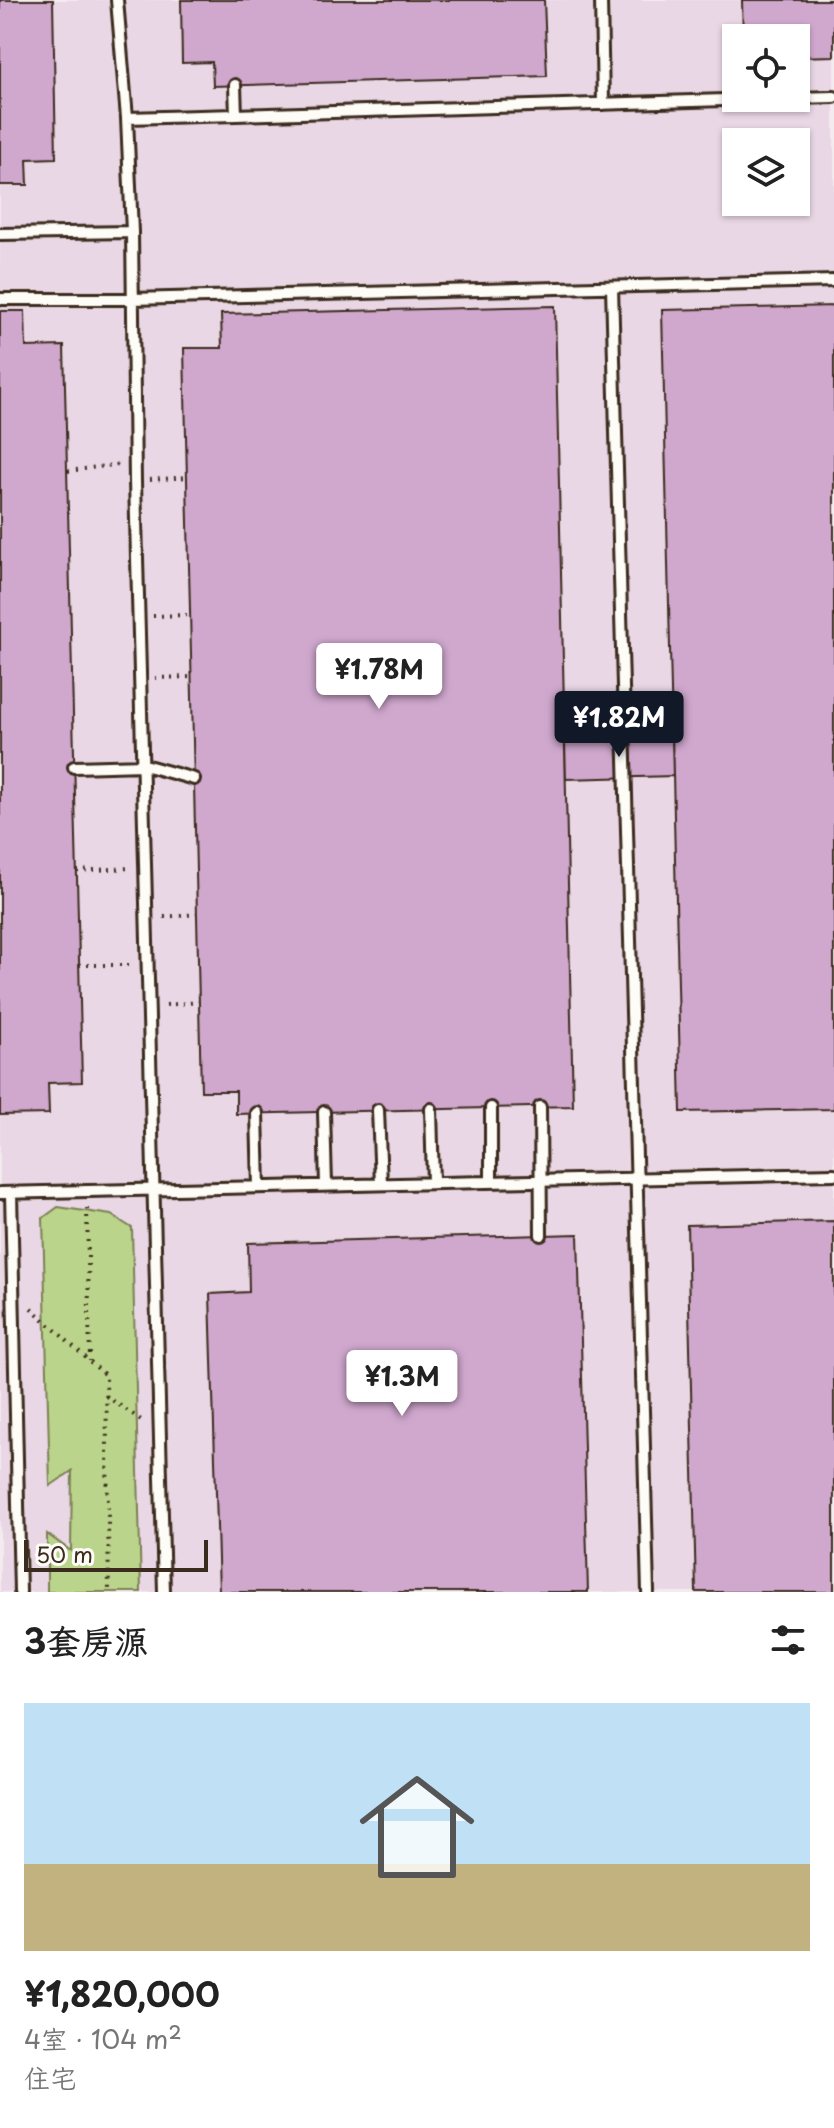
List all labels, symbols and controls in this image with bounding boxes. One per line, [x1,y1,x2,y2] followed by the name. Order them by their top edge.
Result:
[722,24,810,216] map controls
[722,24,810,112] button: locate
[722,128,810,216] button: layers
[314,643,444,711] pin: ¥1.78M
[334,649,424,688] text: ¥1.78M
[554,691,684,759] pin: ¥1.82M
[573,697,665,736] text: ¥1.82M
[346,1350,458,1418] pin: ¥1.3M
[364,1356,440,1395] text: ¥1.3M
[24,1536,208,1572] scale bar
[36,1537,93,1570] text: 50 m
[24,1614,148,1666] text: 3套房源
[766,1618,810,1662] icon: filters
[345,1755,489,1899] icon: home
[24,1967,220,2019] text: ¥1,820,000
[24,2019,182,2058] text: 4室 · 104 m²
[24,2058,76,2097] text: 住宅

